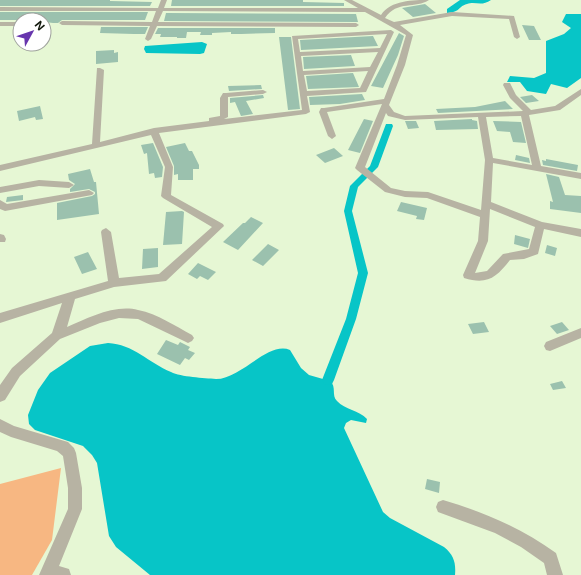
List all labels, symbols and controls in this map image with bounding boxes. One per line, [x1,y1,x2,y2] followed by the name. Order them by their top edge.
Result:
[12,12,52,52] north arrow
[32,18,48,33] text: N

